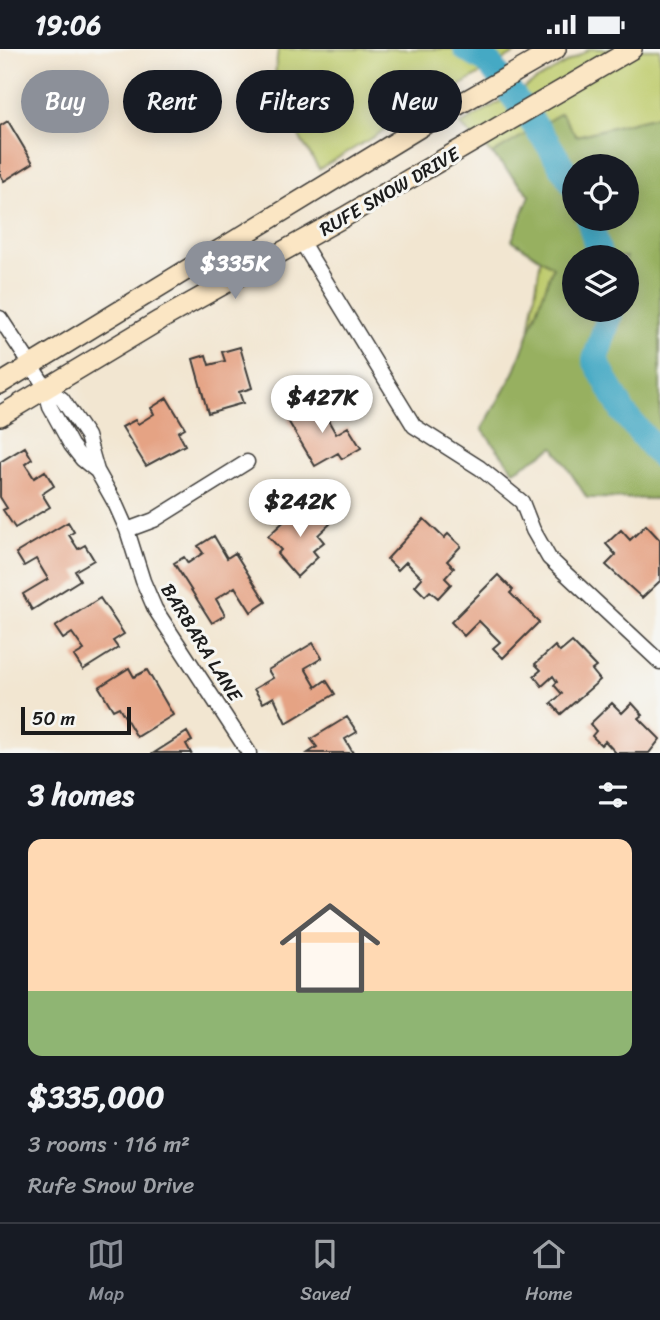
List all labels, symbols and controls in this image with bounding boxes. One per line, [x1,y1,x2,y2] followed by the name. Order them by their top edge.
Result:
[35,2,101,48] text: 19:06
[21,70,109,133] chip: Buy
[123,70,222,133] chip: Rent
[236,70,354,133] chip: Filters
[368,70,462,133] chip: New
[313,137,467,245] street label: RUFE SNOW DRIVE
[562,154,639,322] map controls
[562,154,639,231] button: locate
[186,241,284,301] pin: $335K
[201,243,269,284] text: $335K
[562,245,639,322] button: layers
[273,375,371,435] pin: $427K
[287,377,357,418] text: $427K
[251,479,349,539] pin: $242K
[265,481,335,522] text: $242K
[152,576,252,709] street label: BARBARA LANE
[32,702,75,735] text: 50 m
[21,704,131,736] scale bar
[28,768,134,822] text: 3 homes
[594,776,632,814] icon: filters
[267,885,393,1011] icon: home
[28,1070,164,1124] text: $335,000
[28,1124,190,1165] text: 3 rooms · 116 m²
[28,1165,194,1206] text: Rufe Snow Drive
[87,1235,125,1310] tab: Map
[300,1235,350,1310] tab: Saved
[525,1235,573,1310] tab: Home

